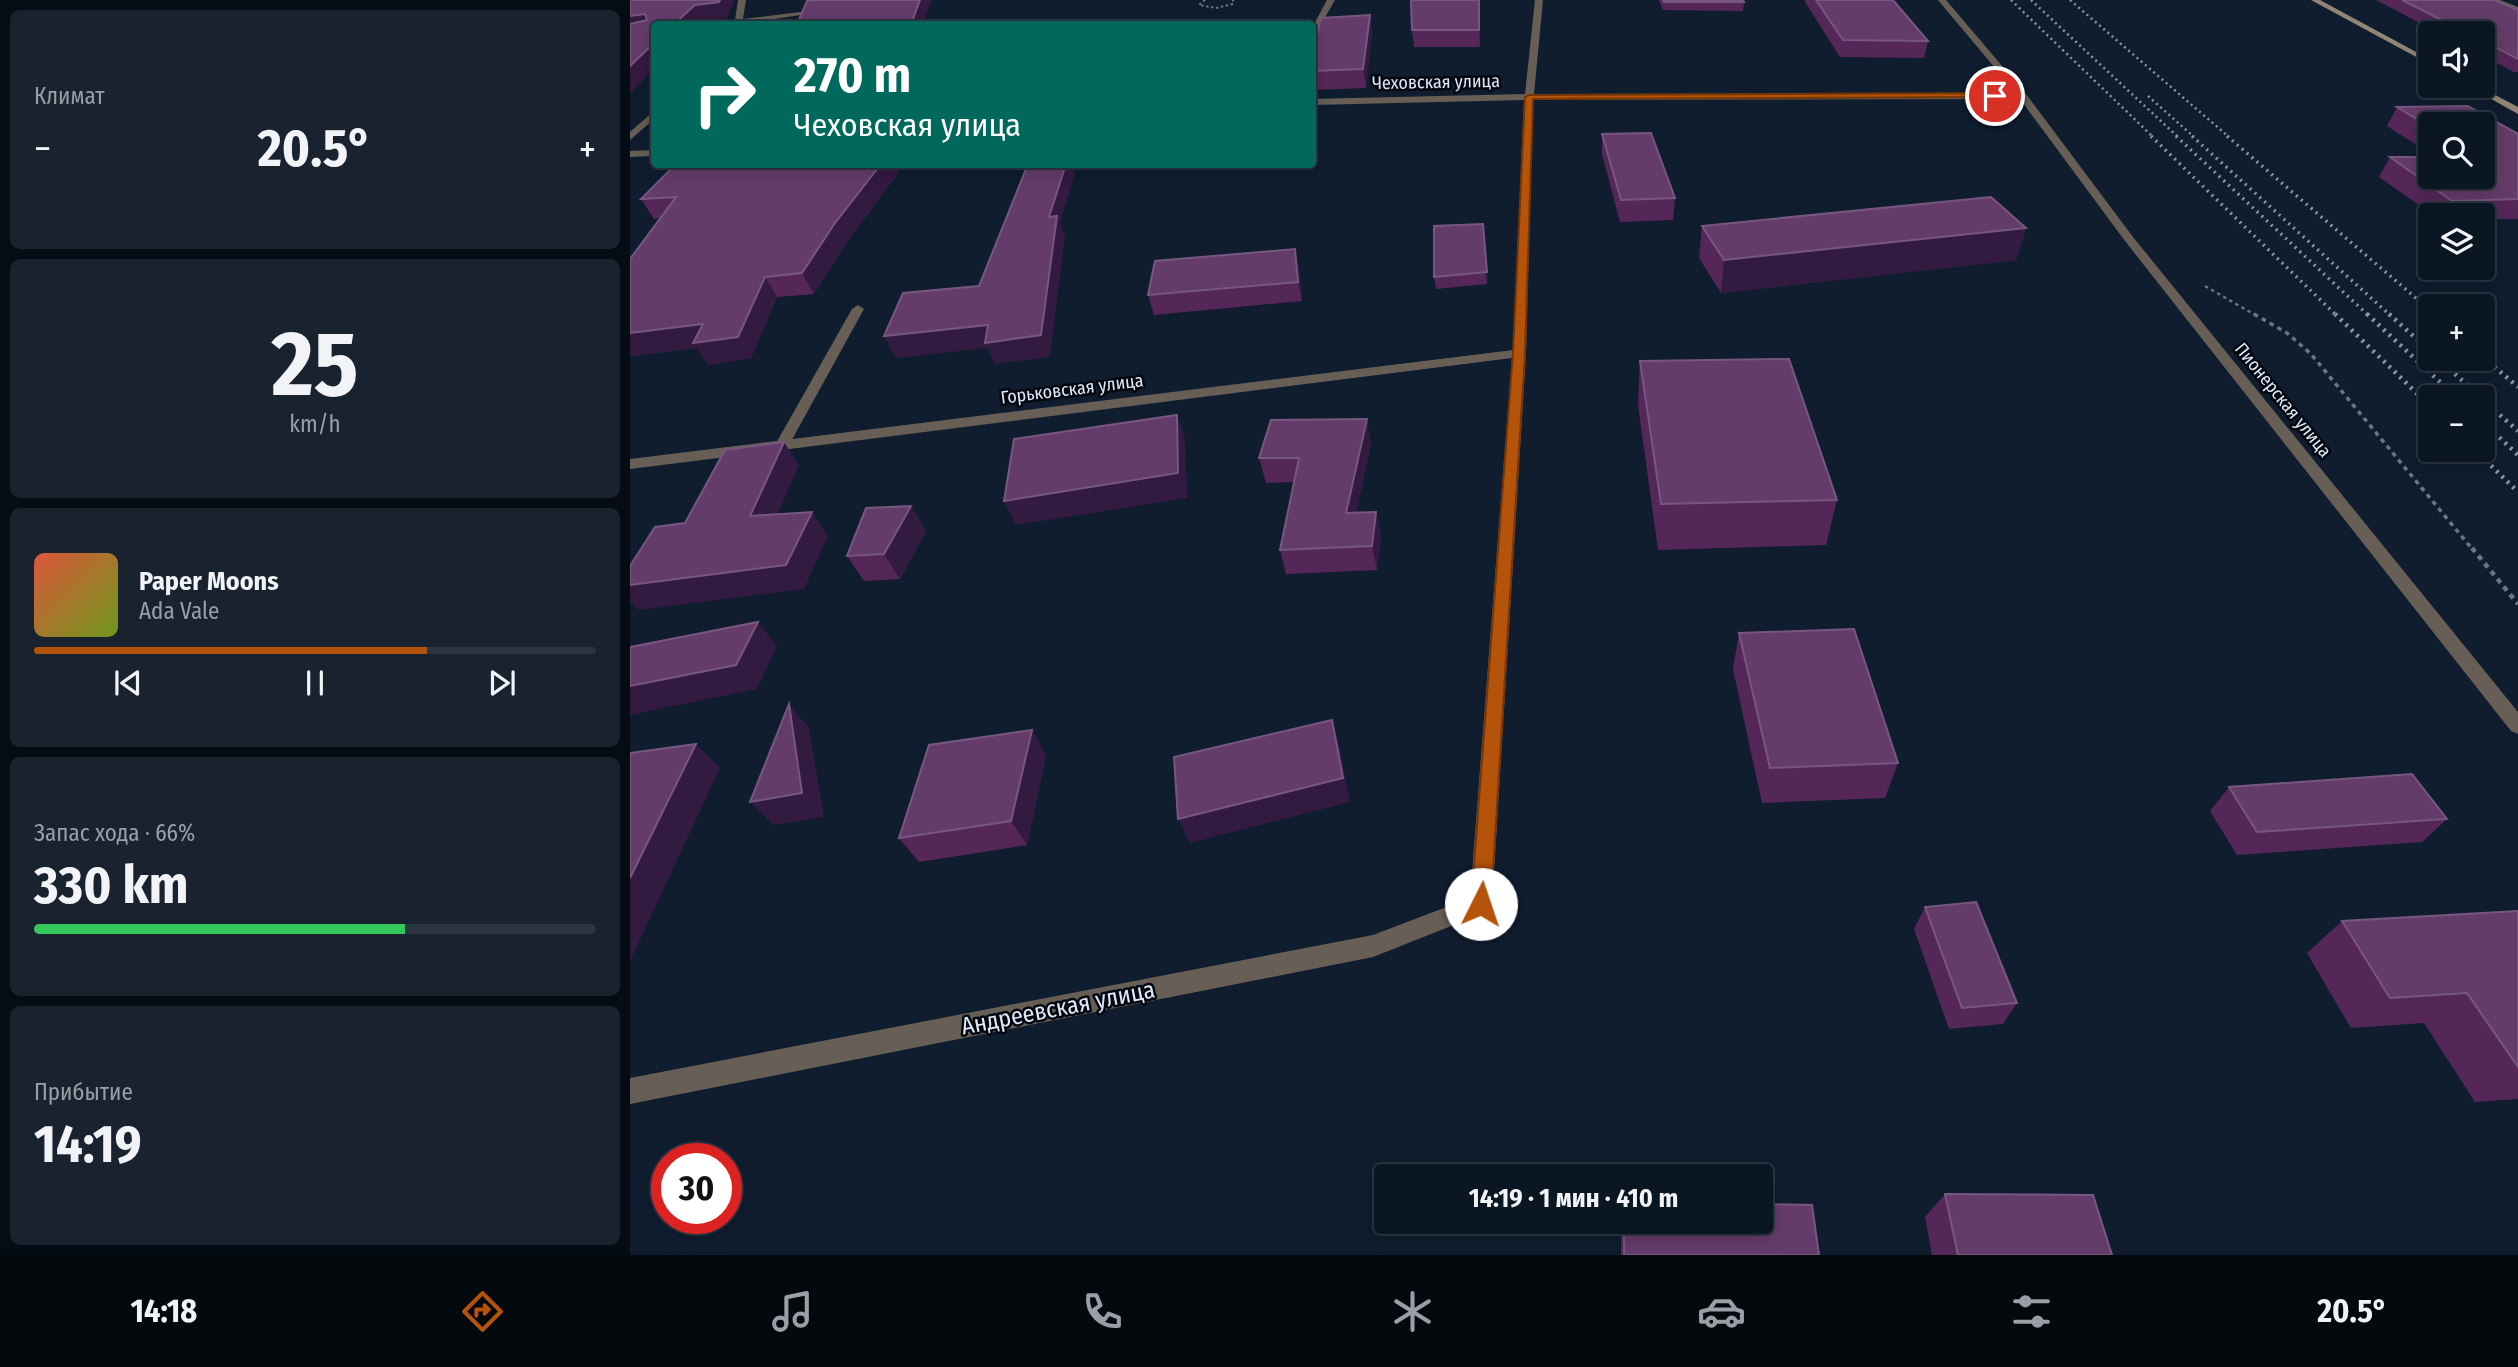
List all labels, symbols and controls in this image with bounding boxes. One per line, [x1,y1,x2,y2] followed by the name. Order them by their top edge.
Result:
[2418,21,2495,462] map controls
[2418,21,2495,98] button: sound
[794,46,911,105] text: 270 m
[679,49,770,140] icon: right
[1965,66,2025,126] pin
[1372,70,1500,94] street label: Чеховская улица
[1976,77,2014,115] icon: arrive
[34,82,105,110] text: Климат
[794,106,1021,144] text: Чеховская улица
[2418,112,2495,189] button: search
[258,117,372,180] text: 20.5°
[34,126,51,172] text: −
[579,126,596,172] text: +
[2418,203,2495,280] button: layers
[2418,294,2495,371] button: +
[272,310,358,419] text: 25
[2230,338,2336,462] street label: Пионерская улица
[999,369,1145,409] street label: Горьковская улица
[2418,385,2495,462] button: −
[289,410,341,438] text: km/h
[139,566,279,597] text: Paper Moons
[139,597,219,625] text: Ada Vale
[109,664,147,702] icon: previous
[296,664,334,702] icon: pause
[483,664,521,702] icon: next
[34,819,195,847] text: Запас хода · 66%
[34,854,189,917] text: 330 km
[1444,867,1518,941] position arrow
[959,976,1157,1040] street label: Андреевская улица
[34,1078,133,1106] text: Прибытие
[34,1113,142,1176] text: 14:19
[651,1143,742,1234] speed limit sign: 30
[1469,1183,1678,1214] text: 14:19 · 1 мин · 410 m
[458,1287,507,1336] icon: directions
[768,1287,817,1336] icon: music
[1078,1287,1127,1336] icon: phone
[1388,1287,1437,1336] icon: climate
[1697,1287,1746,1336] icon: car
[2007,1287,2056,1336] icon: filters
[130,1292,197,1330] text: 14:18
[2317,1292,2388,1330] text: 20.5°

